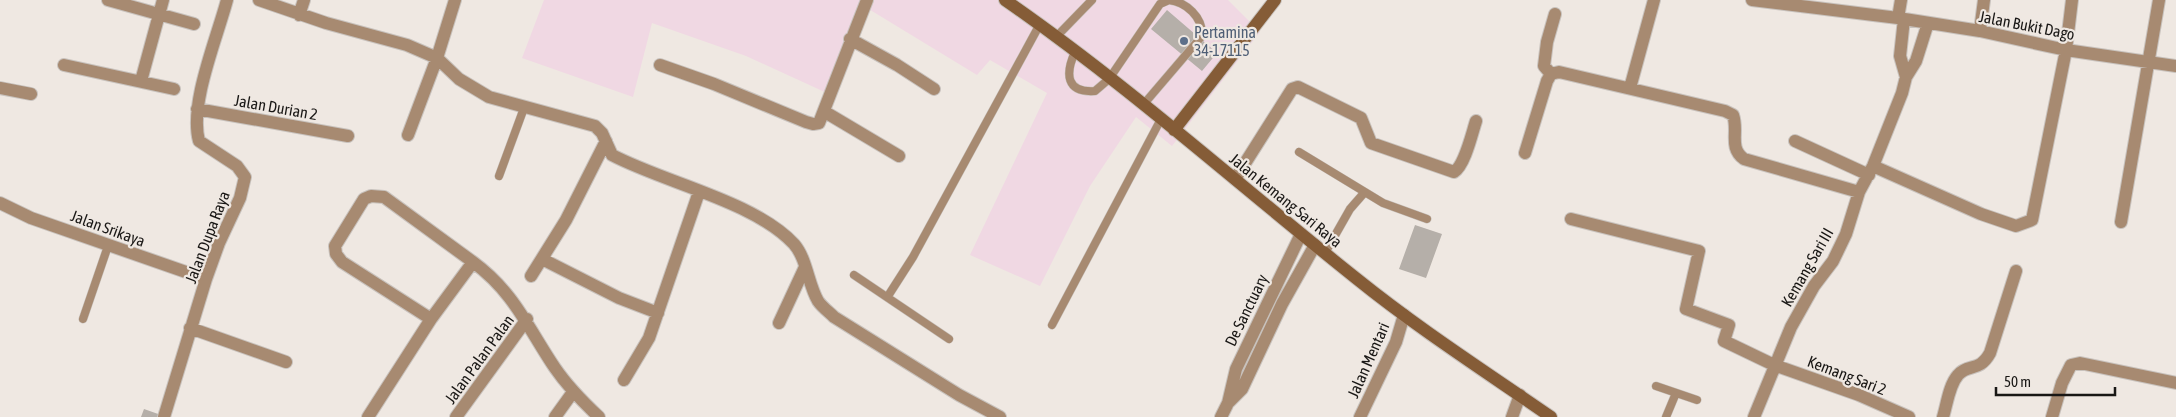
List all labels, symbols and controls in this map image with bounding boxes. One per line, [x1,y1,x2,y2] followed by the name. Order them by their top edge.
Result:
[1977,7,2076,44] street label: Jalan Bukit Dago
[1194,23,1256,59] place label: Pertamina 34-17115
[1178,35,1190,47] marker: Pertamina 34-17115
[233,91,319,123] street label: Jalan Durian 2
[1226,149,1346,251] street label: Jalan Kemang Sari Raya
[181,188,234,286] street label: Jalan Dupa Raya
[68,206,148,251] street label: Jalan Srikaya
[1777,225,1838,310] street label: Kemang Sari III
[1221,271,1272,349] street label: De Sanctuary
[441,311,517,407] street label: Jalan Palan Palan
[1343,320,1393,400] street label: Jalan Mentari
[1805,352,1889,399] street label: Kemang Sari 2
[1996,364,2115,396] scale bar
[2004,373,2031,390] text: 50 m

